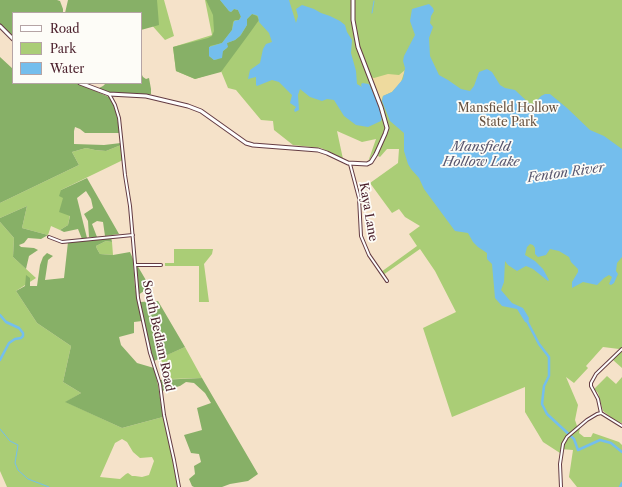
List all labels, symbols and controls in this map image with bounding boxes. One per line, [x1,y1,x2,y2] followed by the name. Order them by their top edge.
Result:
[12,12,142,84] legend
[50,21,80,36] text: Road
[50,41,76,56] text: Park
[50,61,84,76] text: Water
[458,102,558,130] park label: Mansfield Hollow State Park
[442,139,520,170] water label: Mansfield Hollow Lake
[526,160,606,186] water label: Fenton River
[356,181,380,243] street label: Kaya Lane
[139,279,177,393] street label: South Bedlam Road

